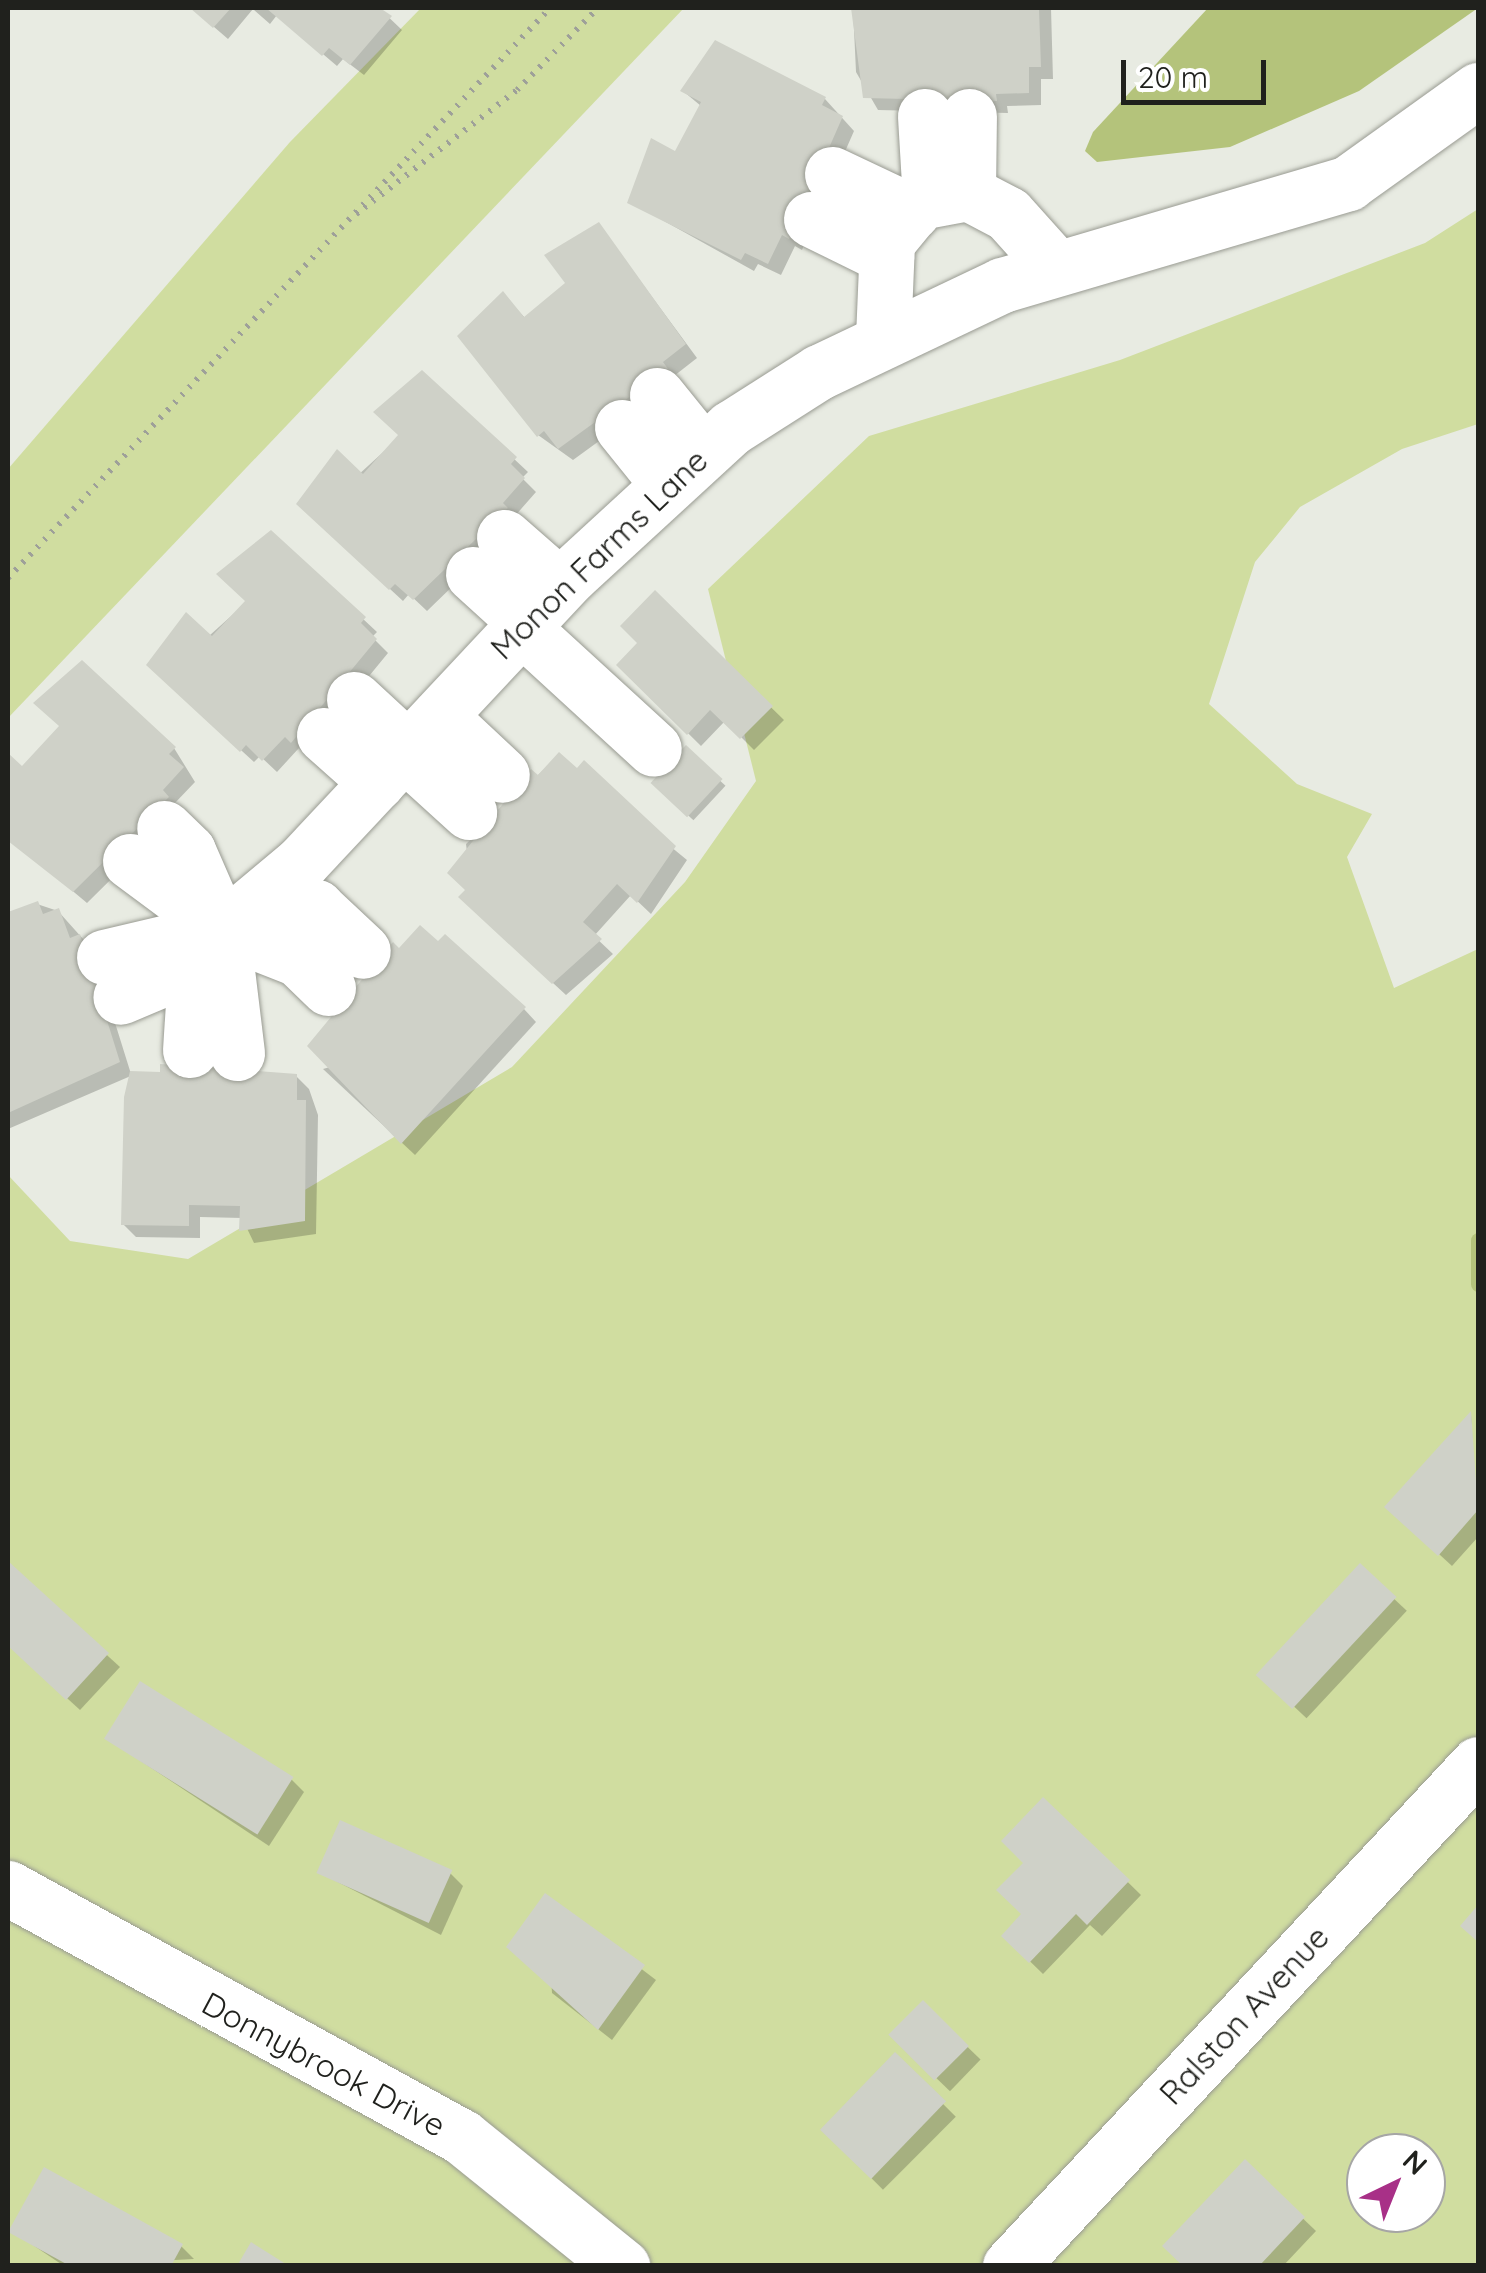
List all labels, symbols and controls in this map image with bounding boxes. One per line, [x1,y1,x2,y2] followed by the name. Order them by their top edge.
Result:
[1126,40,1271,102] scale bar
[1138,58,1208,96] text: 20 m
[483,441,715,667] street label: Monon Farms Lane
[1152,1918,1336,2112] street label: Ralston Avenue
[196,1984,452,2144] street label: Donnybrook Drive
[1346,2133,1446,2233] north arrow
[1396,2142,1435,2182] text: N

